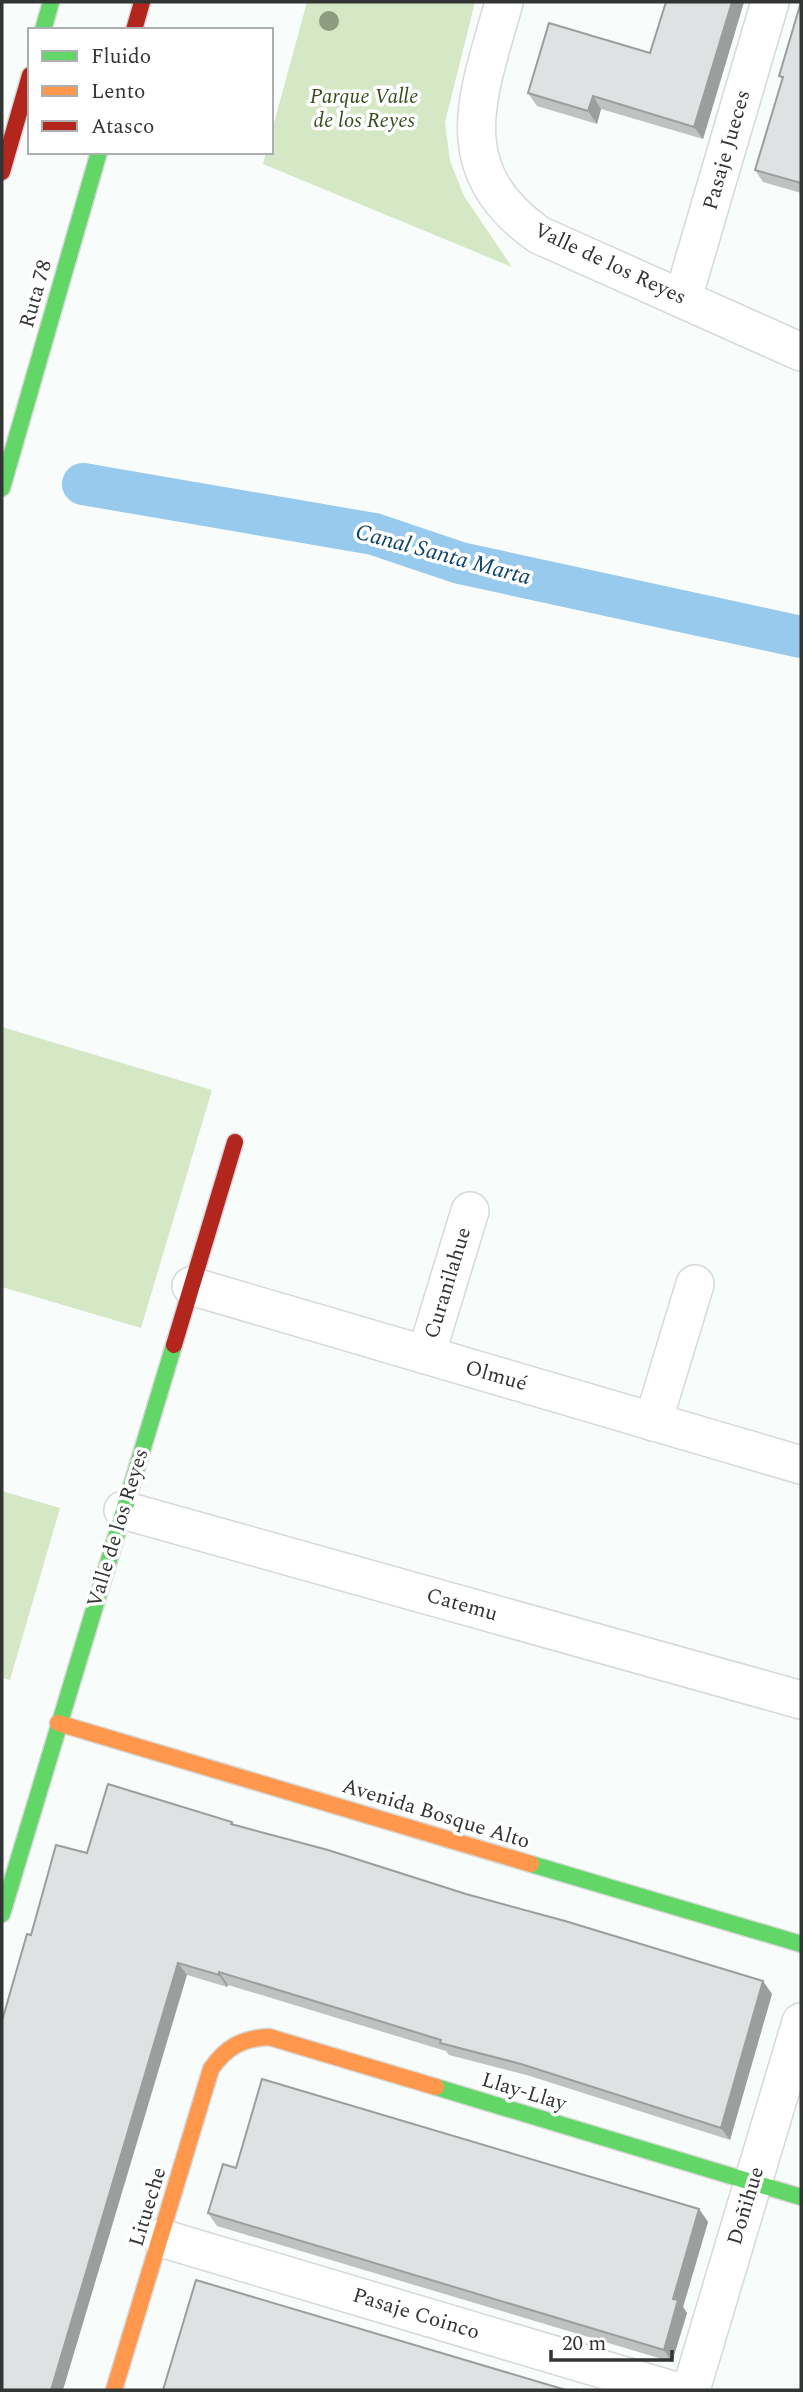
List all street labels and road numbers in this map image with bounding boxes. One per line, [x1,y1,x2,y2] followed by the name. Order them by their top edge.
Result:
[695,86,759,214] street label: Pasaje Jueces
[529,215,691,313] street label: Valle de los Reyes
[11,256,61,332] street label: Ruta 78
[416,1223,480,1343] street label: Curanilahue
[461,1352,531,1400] street label: Olmué
[79,1445,157,1611] street label: Valle de los Reyes
[423,1580,502,1630] street label: Catemu
[338,1770,534,1858] street label: Avenida Bosque Alto
[478,2064,571,2120] street label: Llay-Llay
[121,2163,175,2251] street label: Litueche
[719,2163,773,2249] street label: Doñihue
[348,2279,484,2349] street label: Pasaje Coinco

